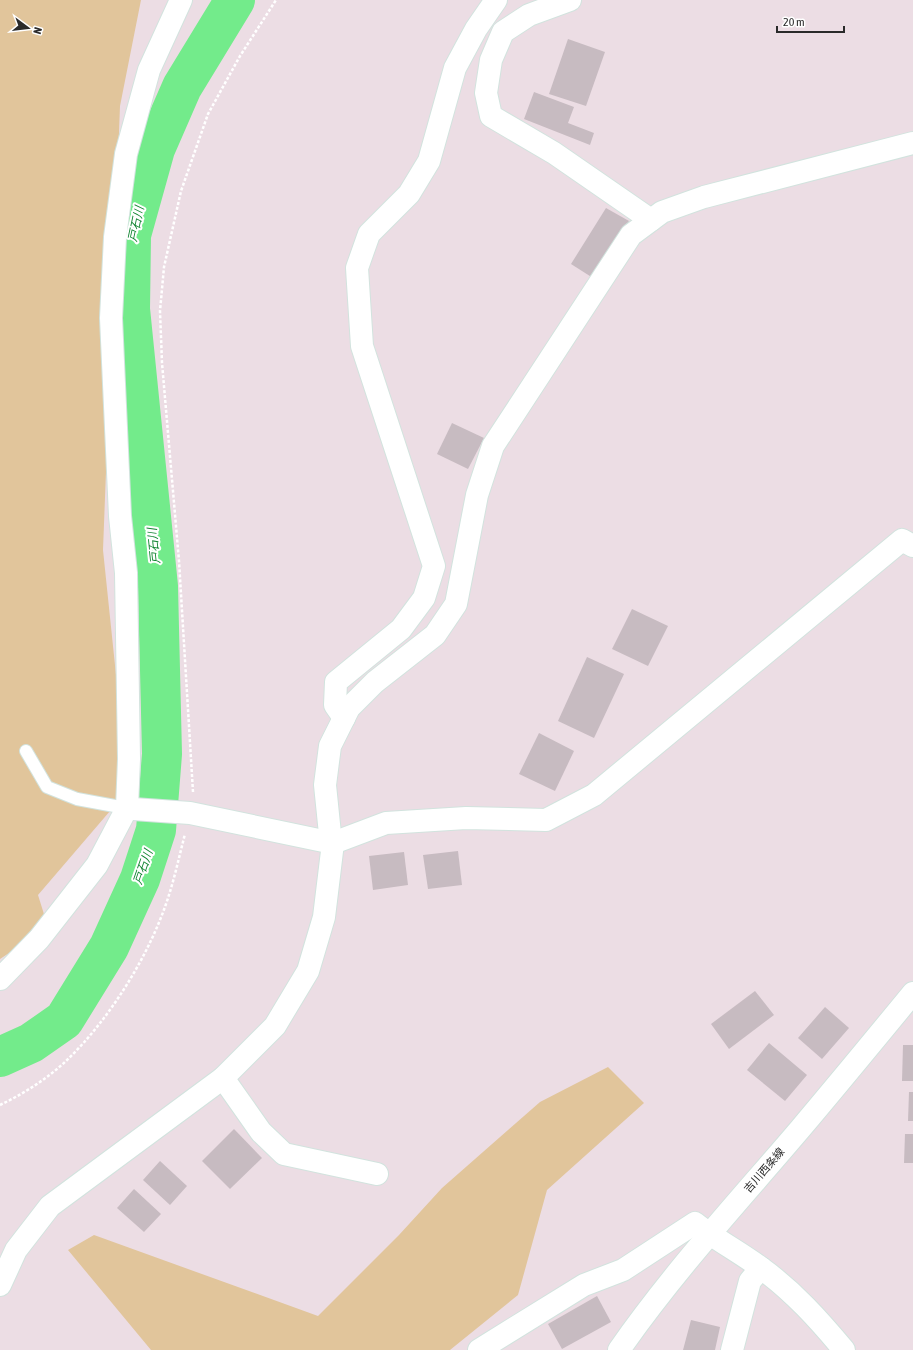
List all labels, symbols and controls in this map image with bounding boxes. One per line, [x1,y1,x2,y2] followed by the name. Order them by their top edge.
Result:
[8,8,48,48] north arrow
[777,8,844,34] scale bar
[783,15,805,29] text: 20 m
[31,26,44,35] text: N
[125,203,147,243] water label: 戸石川
[145,525,163,565] water label: 戸石川
[131,846,156,886] water label: 戸石川
[741,1145,787,1195] street label: 吉川西条線

